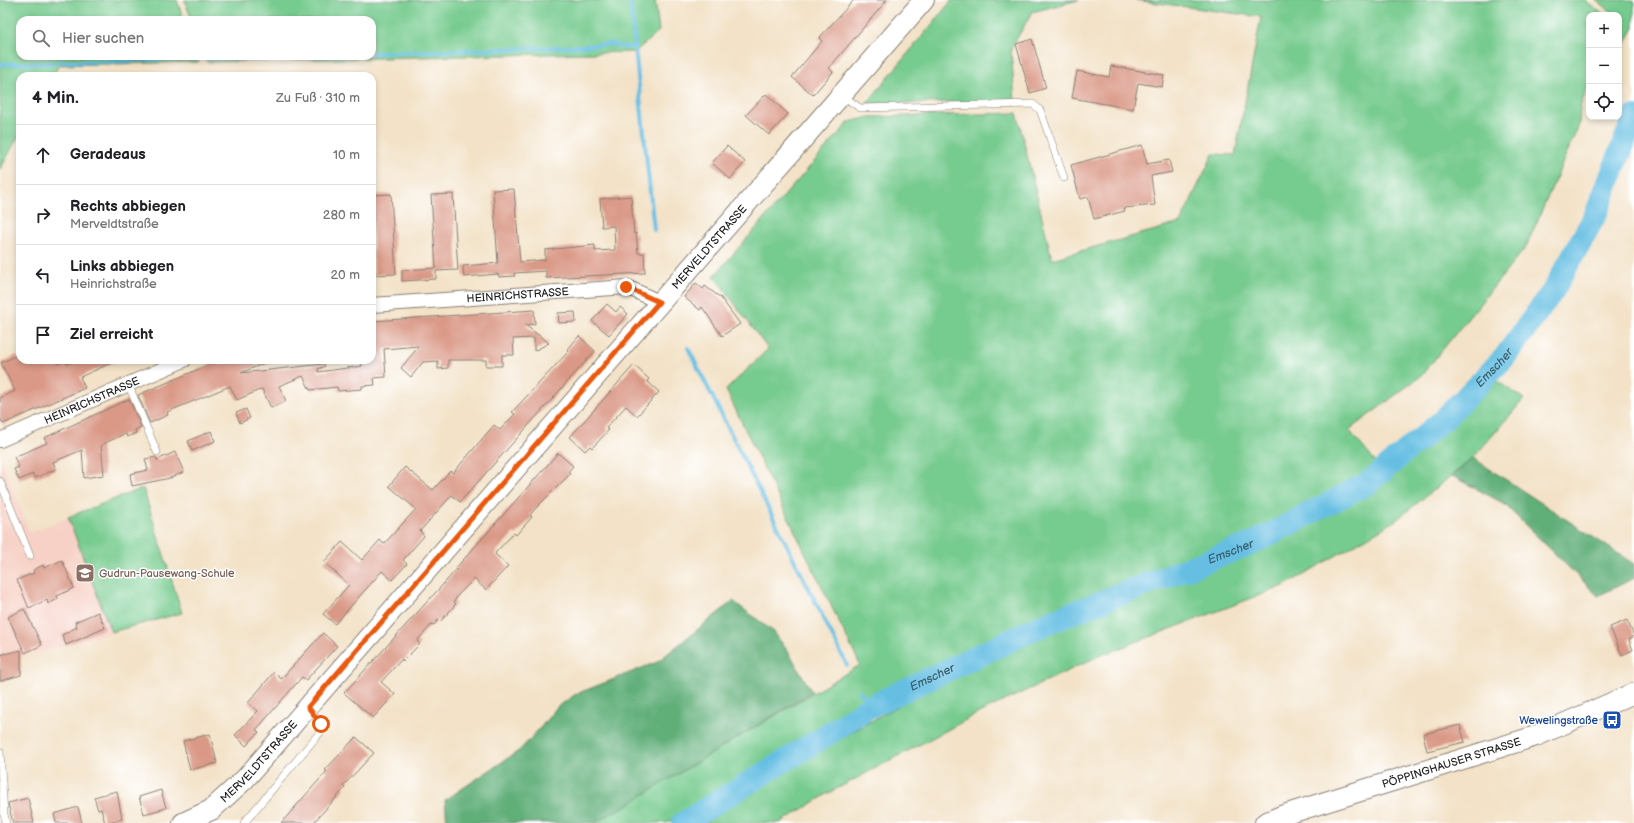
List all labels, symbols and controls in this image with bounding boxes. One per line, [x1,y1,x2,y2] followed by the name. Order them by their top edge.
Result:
[1586,12,1622,120] map controls
[1586,12,1622,48] button: +
[16,16,376,60] search box
[30,27,52,49] icon: search
[62,29,144,48] text: Hier suchen
[1586,48,1622,84] button: −
[1586,84,1622,120] button: locate
[32,88,79,108] text: 4 Min.
[276,90,360,106] text: Zu Fuß · 310 m
[32,144,54,166] icon: ahead
[70,145,146,164] text: Geradeaus
[333,147,360,163] text: 10 m
[70,197,186,216] text: Rechts abbiegen
[669,202,749,292] street label: MERVELDTSTRASSE
[32,204,54,226] icon: right
[323,207,360,223] text: 280 m
[70,216,159,232] text: Merveldtstraße
[70,257,174,276] text: Links abbiegen
[32,264,54,286] icon: left
[330,267,360,283] text: 20 m
[70,276,157,292] text: Heinrichstraße
[617,278,635,296] route end
[466,285,569,305] street label: HEINRICHSTRASSE
[32,324,54,346] icon: arrive
[70,325,153,344] text: Ziel erreicht
[1473,344,1518,391] water label: Emscher
[42,374,141,427] street label: HEINRICHSTRASSE
[1206,536,1257,568] water label: Emscher
[74,562,96,584] school or university icon: Gudrun-Pausewang-Schule
[99,567,235,580] place label: Gudrun-Pausewang-Schule
[907,660,959,695] water label: Emscher
[1601,709,1623,731] bus stop icon: Wewelingstraße
[1519,714,1598,727] place label: Wewelingstraße
[312,715,330,733] route start
[218,718,300,805] street label: MERVELDTSTRASSE
[1380,735,1523,791] street label: PÖPPINGHAUSER STRASSE

